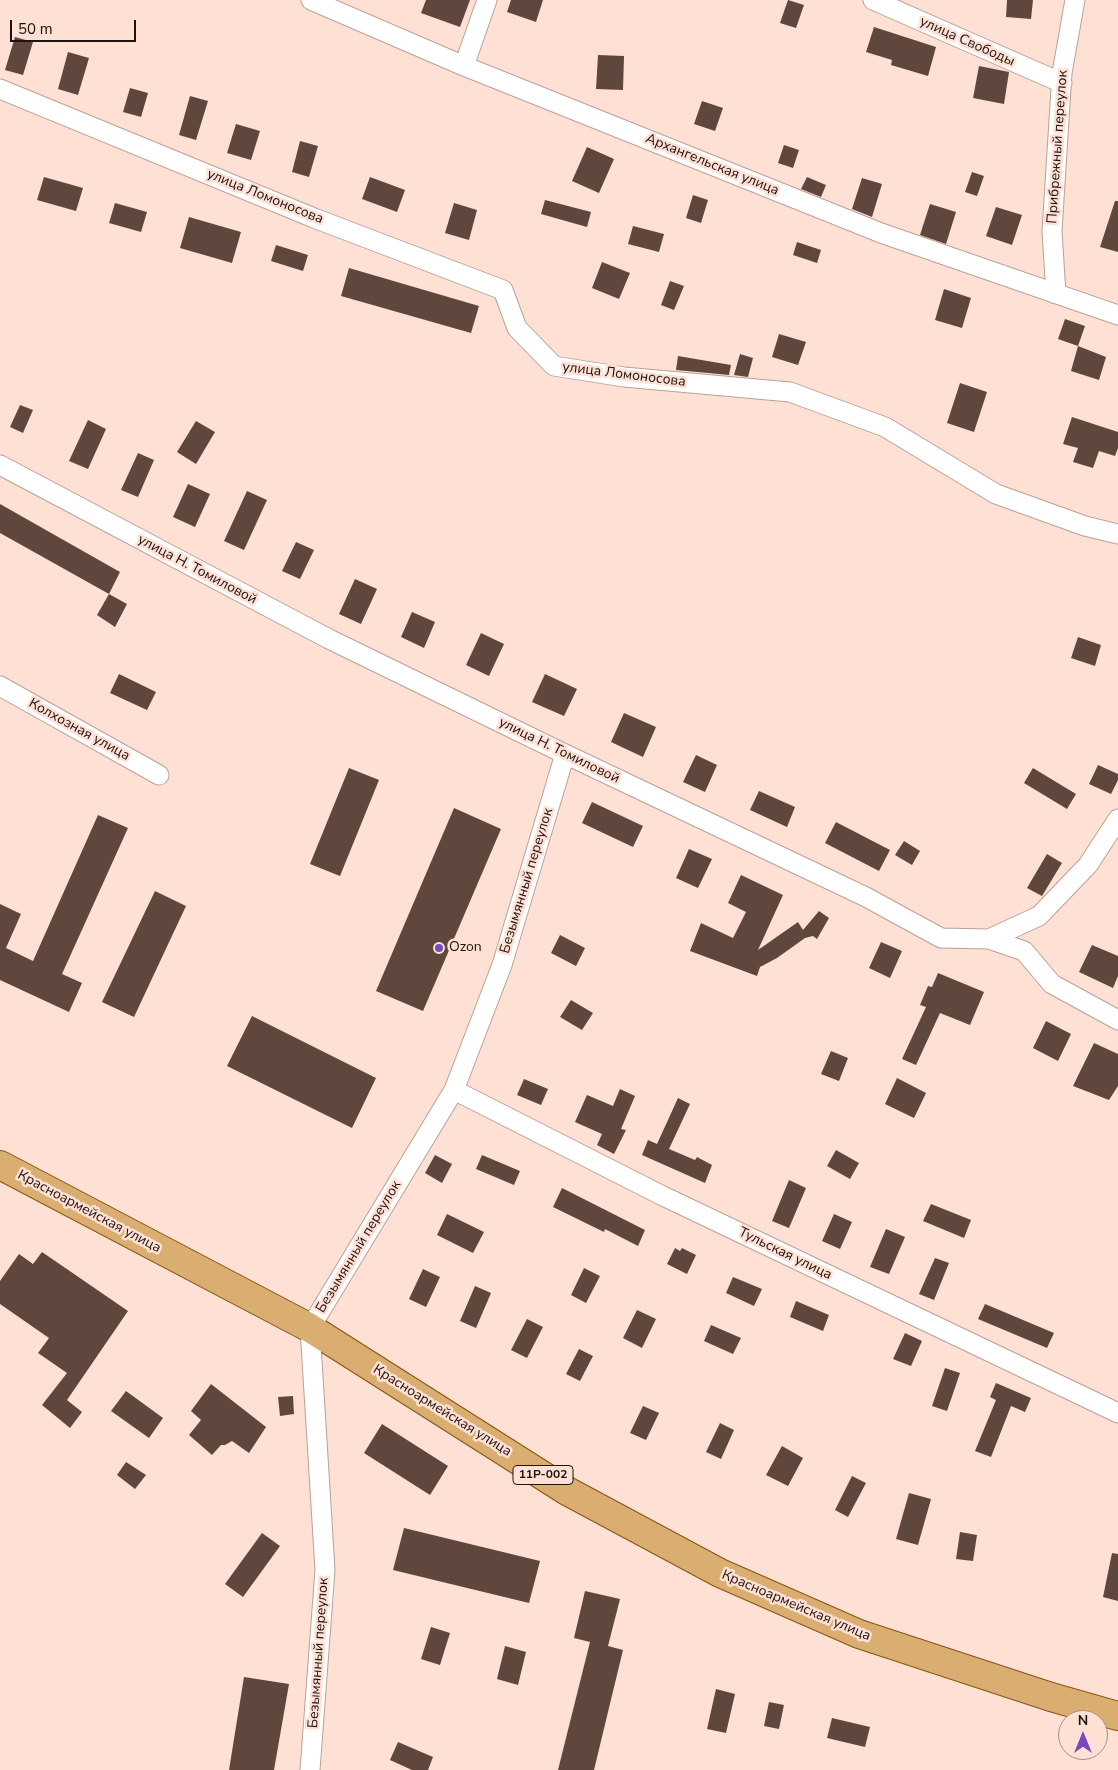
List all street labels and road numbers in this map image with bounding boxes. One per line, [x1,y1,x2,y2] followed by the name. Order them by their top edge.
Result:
[917,14,1017,70] street label: улица Свободы
[1044,70,1072,224] street label: Прибрежный переулок
[643,131,781,199] street label: Архангельская улица
[204,166,326,228] street label: улица Ломоносова
[561,359,687,391] street label: улица Ломоносова
[135,531,259,609] street label: улица Н. Томиловой
[26,695,132,765] street label: Колхозная улица
[496,714,622,788] street label: улица Н. Томиловой
[497,806,557,956] street label: Безымянный переулок
[14,1167,164,1257] street label: Красноармейская улица
[313,1178,405,1316] street label: Безымянный переулок
[736,1224,834,1284] street label: Тульская улица
[370,1361,514,1461] street label: Красноармейская улица
[513,1466,573,1484] road number: 11Р-002
[719,1567,873,1645] street label: Красноармейская улица
[305,1577,333,1729] street label: Безымянный переулок

